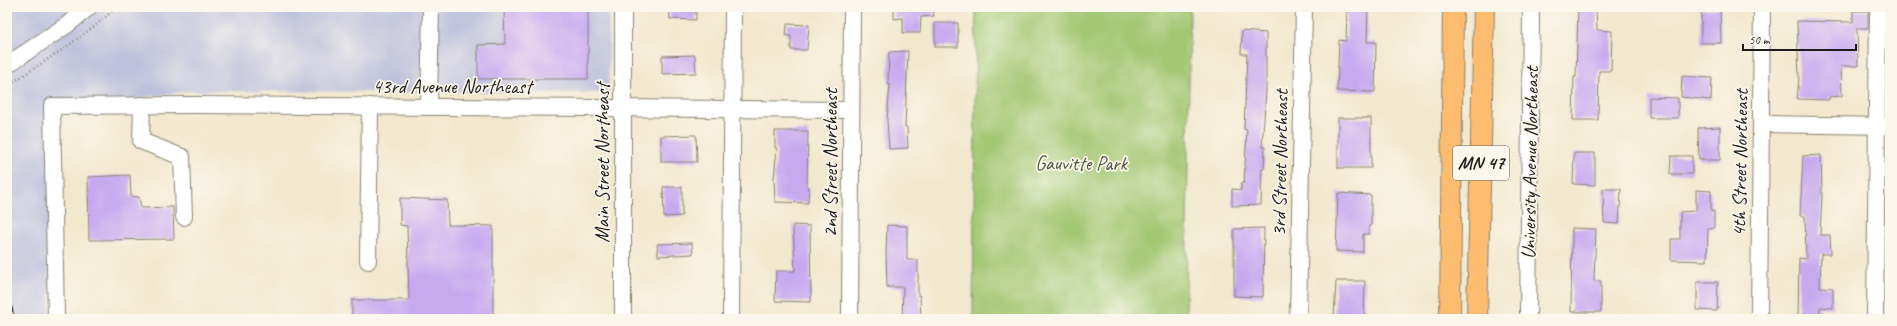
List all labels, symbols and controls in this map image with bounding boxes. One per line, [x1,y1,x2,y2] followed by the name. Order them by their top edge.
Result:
[1743,26,1856,52] scale bar
[1749,32,1771,48] text: 50 m
[1516,64,1544,259] street label: University Avenue Northeast
[372,74,535,99] street label: 43rd Avenue Northeast
[590,80,615,243] street label: Main Street Northeast
[818,86,843,237] street label: 2nd Street Northeast
[1266,87,1294,237] street label: 3rd Street Northeast
[1726,87,1754,237] street label: 4th Street Northeast
[1453,146,1509,180] road number: MN 47
[1035,151,1129,176] park label: Gauvitte Park

